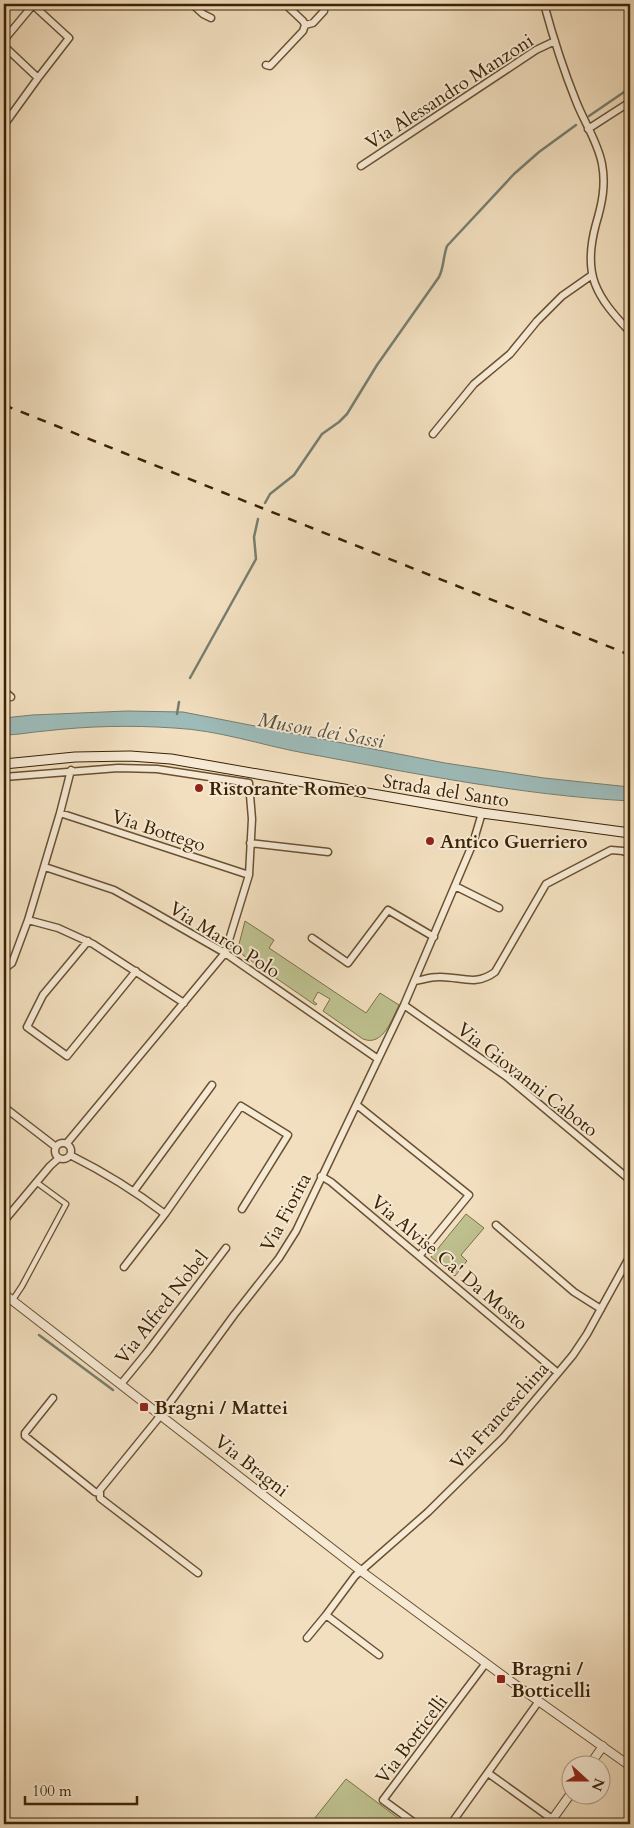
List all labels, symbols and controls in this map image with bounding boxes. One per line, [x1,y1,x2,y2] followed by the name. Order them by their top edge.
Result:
[360,28,539,156] street label: Via Alessandro Manzoni
[256,706,387,755] water label: Muson dei Sassi
[381,768,511,814] street label: Strada del Santo
[209,776,367,802] place label: Ristorante Romeo
[193,782,205,794] marker: Ristorante Romeo
[108,804,209,858] street label: Via Bottego
[440,829,588,855] place label: Antico Guerriero
[424,835,436,847] marker: Antico Guerriero
[164,895,285,984] street label: Via Marco Polo
[451,1016,603,1143] street label: Via Giovanni Caboto
[254,1169,317,1256] street label: Via Fiorita
[365,1189,533,1336] street label: Via Alvise Ca' Da Mosto
[109,1245,215,1370] street label: Via Alfred Nobel
[444,1356,555,1475] street label: Via Franceschina
[154,1395,288,1421] place label: Bragni / Mattei
[138,1401,150,1413] marker: Bragni / Mattei
[209,1429,294,1503] street label: Via Bragni
[511,1656,591,1704] place label: Bragni / Botticelli
[495,1673,507,1685] marker: Bragni / Botticelli
[370,1690,454,1790] street label: Via Botticelli
[562,1756,612,1806] north arrow
[25,1773,138,1805] scale bar
[587,1775,609,1794] text: N
[32,1781,72,1801] text: 100 m

